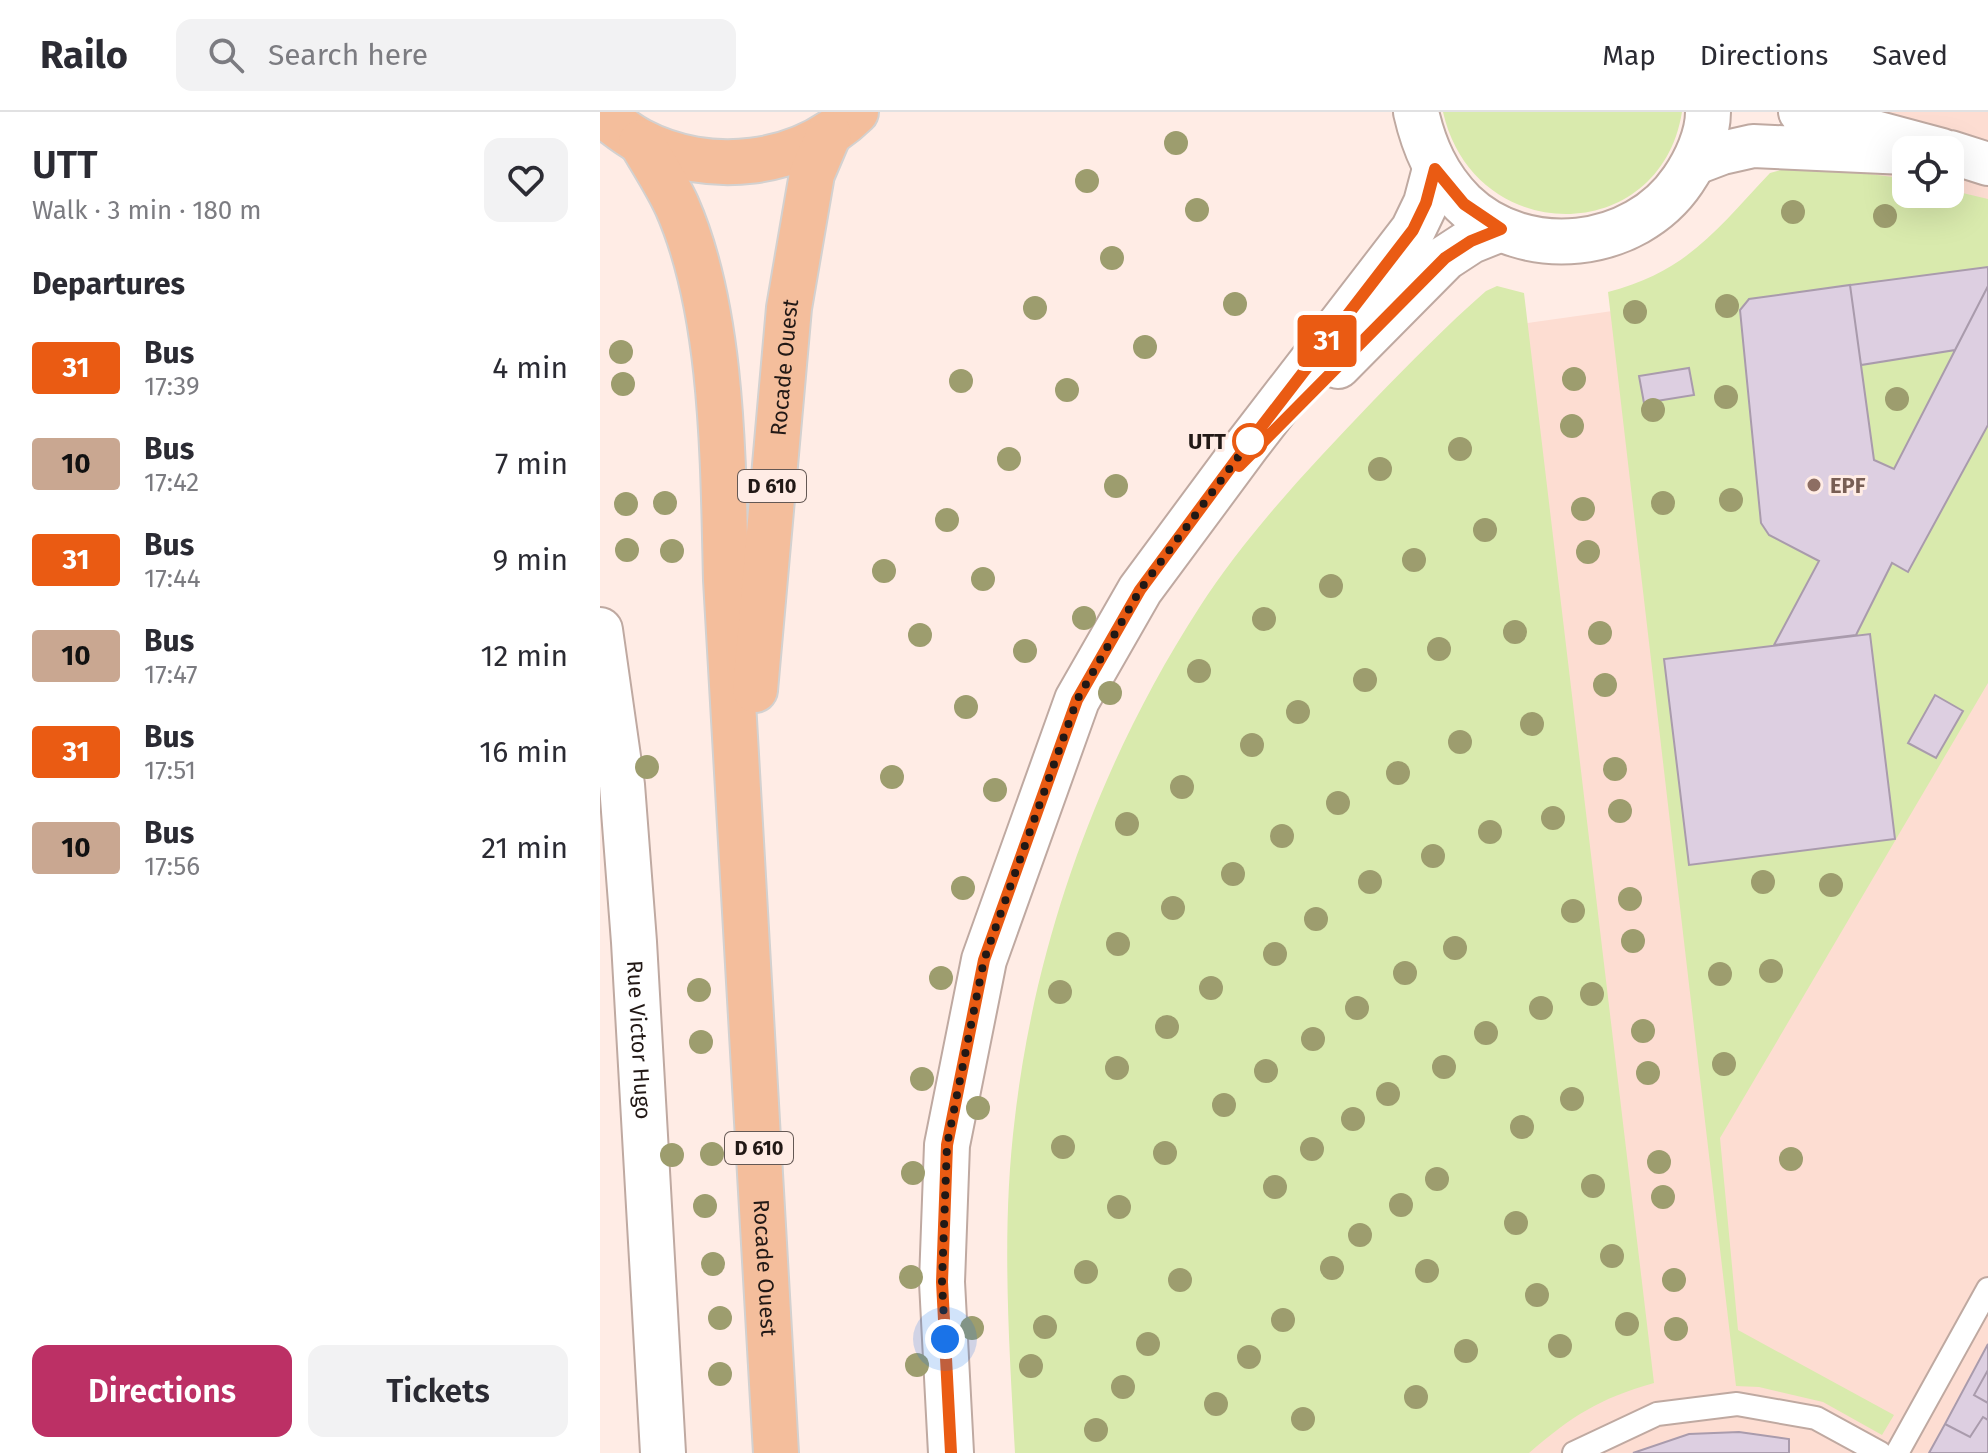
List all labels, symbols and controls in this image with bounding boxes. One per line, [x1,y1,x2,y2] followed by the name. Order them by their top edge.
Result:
[176,19,736,91] search box
[40,32,128,78] text: Railo
[204,33,248,77] icon: search
[268,37,428,73] text: Search here
[1602,39,1656,72] text: Map
[1700,39,1828,72] text: Directions
[1872,39,1948,72] text: Saved
[1892,136,1964,208] map controls
[1892,136,1964,208] button: locate
[484,138,568,222] button: heart
[32,142,97,188] text: UTT
[32,195,262,226] text: Walk · 3 min · 180 m
[32,266,185,302] text: Departures
[764,297,804,437] street label: Rocade Ouest
[1291,315,1363,367] line badge: 31
[1314,324,1340,357] text: 31
[144,335,194,371] text: Bus
[492,350,568,386] text: 4 min
[63,351,89,384] text: 31
[144,371,200,402] text: 17:39
[1233,424,1267,458] marker: UTT
[1188,428,1226,455] place label: UTT
[144,431,194,467] text: Bus
[495,446,568,482] text: 7 min
[61,447,91,480] text: 10
[144,467,199,498] text: 17:42
[738,470,806,502] road number: D 610
[1830,472,1866,499] place label: EPF
[1805,476,1823,494] marker: EPF
[144,527,194,563] text: Bus
[493,542,568,578] text: 9 min
[63,543,89,576] text: 31
[144,563,201,594] text: 17:44
[144,623,194,659] text: Bus
[480,638,568,674] text: 12 min
[61,639,91,672] text: 10
[144,659,198,690] text: 17:47
[144,719,194,755] text: Bus
[479,734,568,770] text: 16 min
[63,735,89,768] text: 31
[144,755,196,786] text: 17:51
[144,815,194,851] text: Bus
[481,830,568,866] text: 21 min
[61,831,91,864] text: 10
[144,851,200,882] text: 17:56
[622,959,658,1120] street label: Rue Victor Hugo
[725,1132,793,1164] road number: D 610
[748,1199,783,1337] street label: Rocade Ouest
[925,1319,965,1359] your location
[32,1345,292,1437] button: Directions
[308,1345,568,1437] button: Tickets

